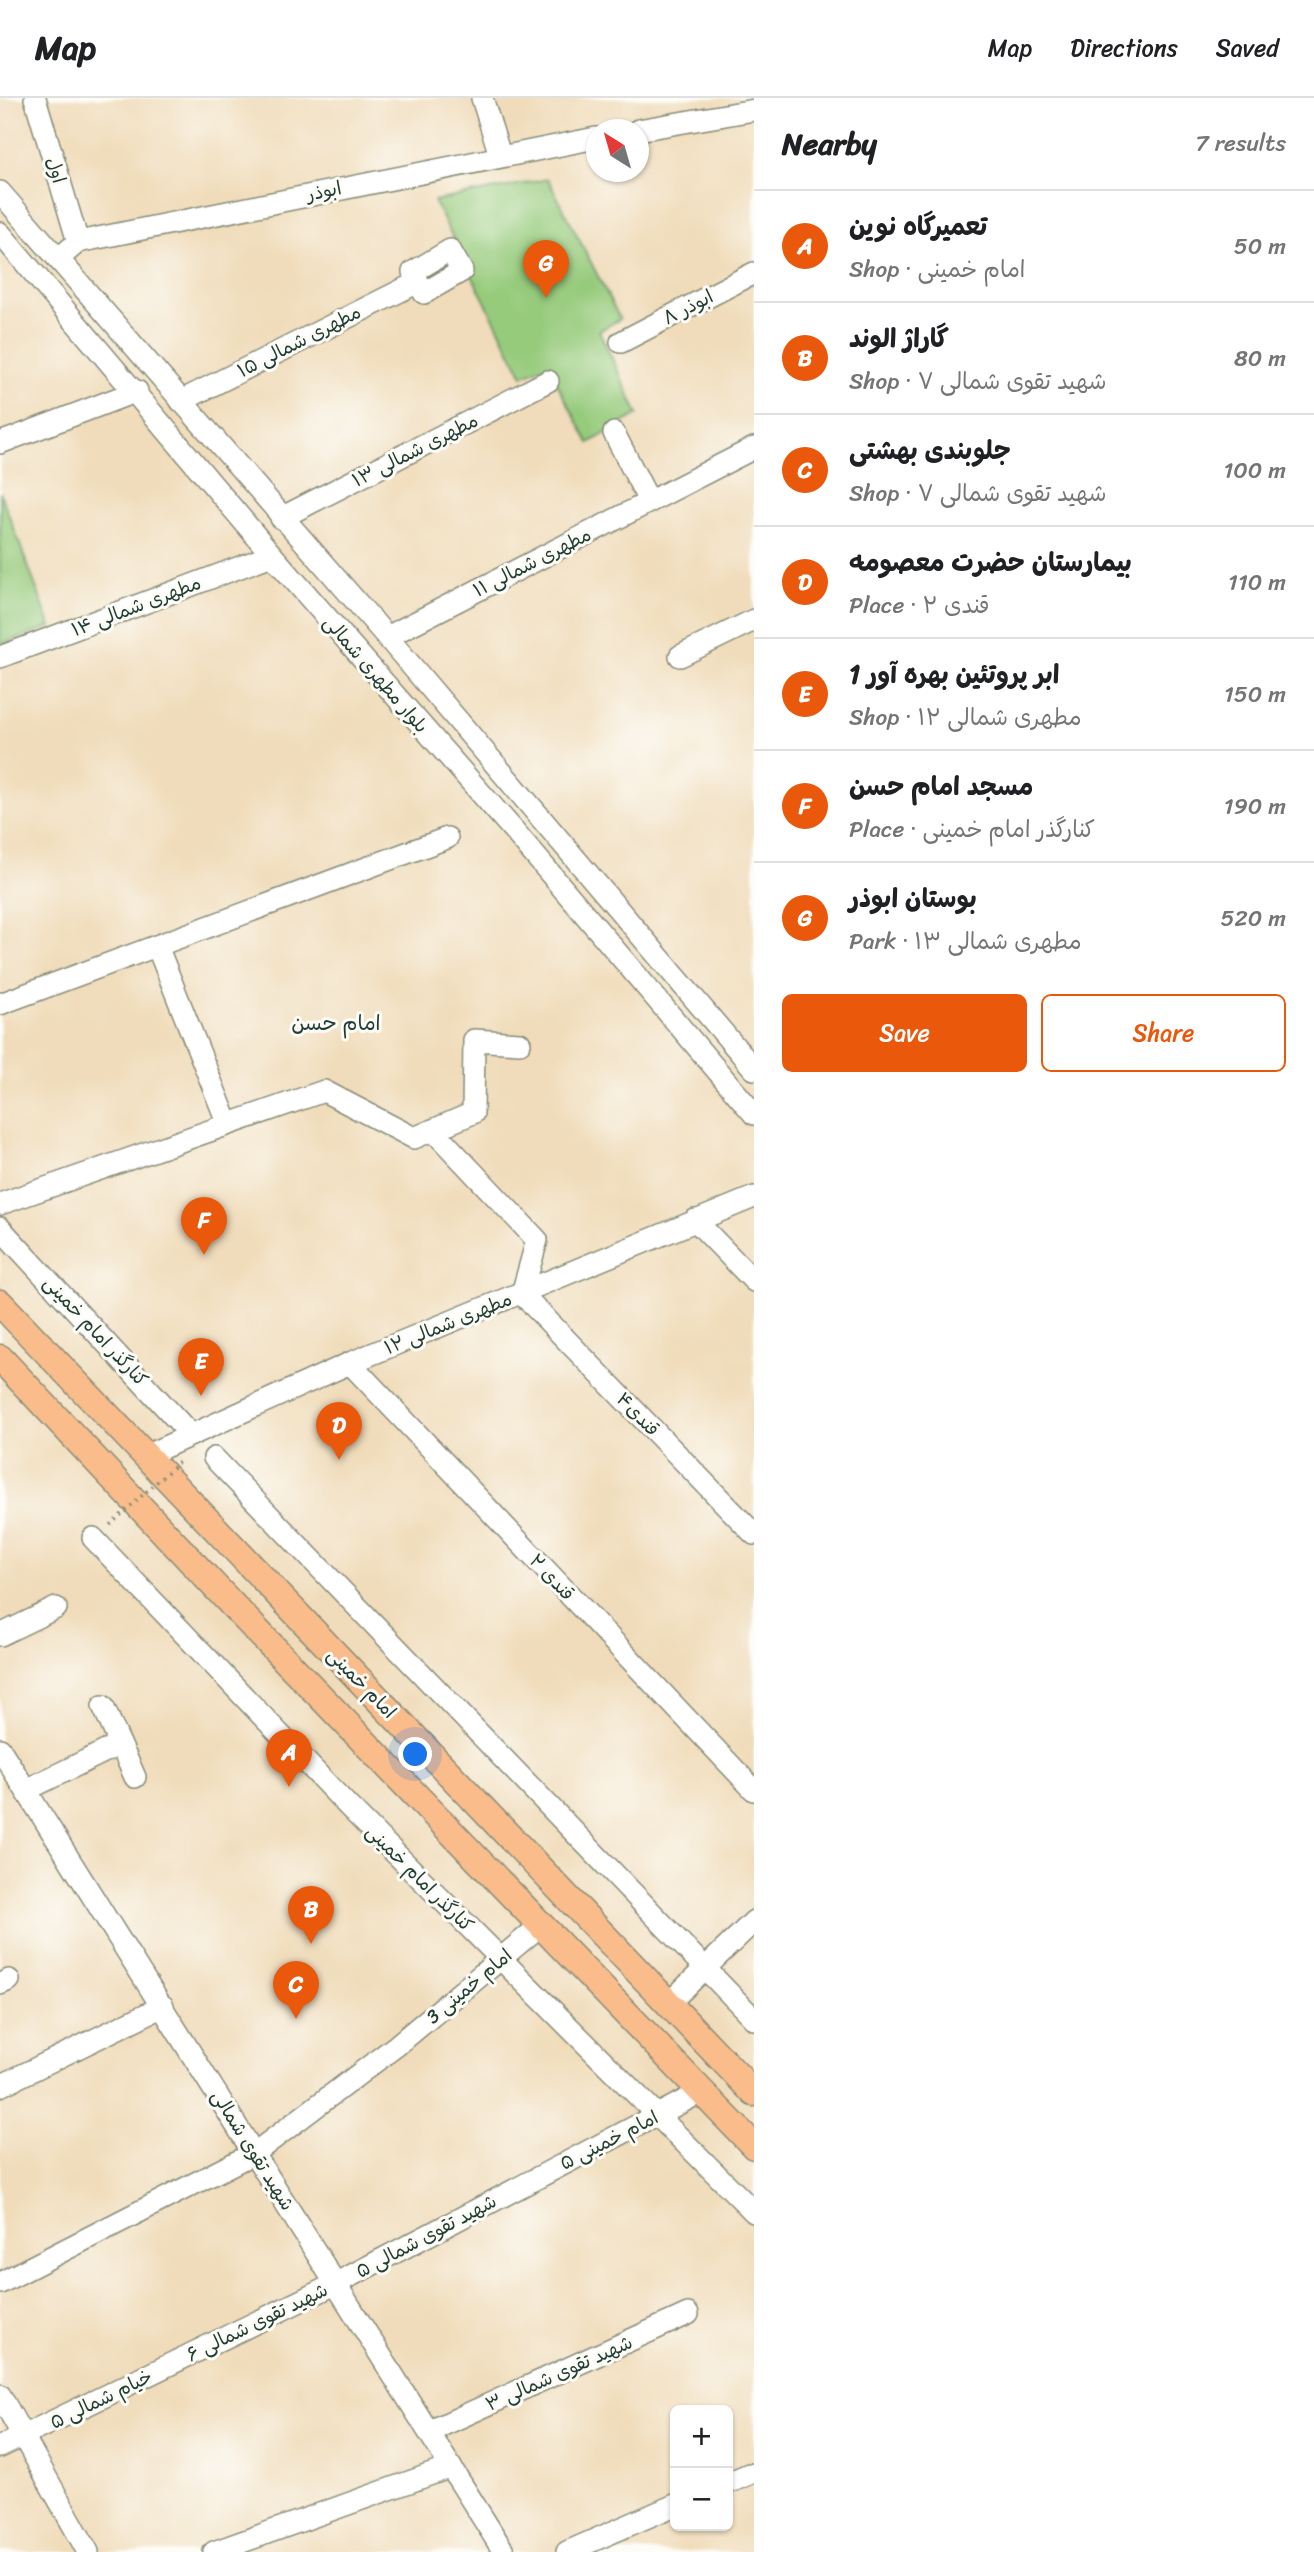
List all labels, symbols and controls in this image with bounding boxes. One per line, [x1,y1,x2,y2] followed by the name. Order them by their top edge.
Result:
[35,19,96,77] text: Map
[988,27,1032,69] text: Map
[1070,27,1178,69] text: Directions
[1216,27,1279,69] text: Saved
[782,117,877,171] text: Nearby
[586,119,649,182] north arrow
[1196,123,1286,164] text: 7 results
[36,153,76,187] street label: اول
[301,171,345,211] street label: ابوذر
[849,203,987,249] text: تعمیرگاه نوین
[797,226,813,267] text: A
[1234,226,1286,267] text: 50 m
[523,240,569,298] pin: G
[849,249,1026,290] text: Shop · امام خمینی
[657,280,719,334] street label: ابوذر ۸
[231,295,367,387] street label: مطهری شمالی ۱۵
[849,315,949,361] text: گاراژ الوند
[798,338,812,379] text: B
[1234,338,1286,379] text: 80 m
[849,361,1107,402] text: Shop · شهید تقوی شمالی ۷
[346,404,484,496] street label: مطهری شمالی ۱۳
[849,427,1011,473] text: جلوبندی بهشتی
[798,450,812,491] text: C
[1223,450,1286,491] text: 100 m
[849,473,1107,514] text: Shop · شهید تقوی شمالی ۷
[467,518,597,606] street label: مطهری شمالی ۱۱
[849,539,1132,585] text: بیمارستان حضرت معصومه
[798,562,812,603] text: D
[1228,562,1286,603] text: 110 m
[66,566,206,646] street label: مطهری شمالی ۱۴
[849,585,990,626] text: Place · قندی ۲
[315,607,437,741] street label: بلوار مطهری شمالی
[849,651,1059,697] text: ابر پروتئین بهره آور 1
[799,674,811,715] text: E
[1224,674,1286,715] text: 150 m
[849,697,1082,738] text: Shop · مطهری شمالی ۱۲
[849,763,1033,809] text: مسجد امام حسن
[799,786,811,827] text: F
[1224,786,1286,827] text: 190 m
[849,809,1095,850] text: Place · کنارگذر امام خمینی
[849,875,977,921] text: بوستان ابوذر
[798,898,812,939] text: G
[1220,898,1286,939] text: 520 m
[849,921,1082,962] text: Park · مطهری شمالی ۱۳
[782,994,1027,1072] button: Save
[1041,994,1286,1072] button: Share
[291,1004,381,1042] district label: امام حسن
[181,1197,227,1255] pin: F
[35,1268,157,1394] street label: کنارگذر امام خمینی
[379,1282,517,1364] street label: مطهری شمالی ۱۲
[178,1338,224,1396] pin: E
[608,1384,668,1444] street label: قندی۴
[316,1402,362,1460] pin: D
[521,1545,583,1609] street label: قندی ۲
[319,1639,405,1727] street label: امام خمینی
[266,1729,312,1787] pin: A
[398,1737,432,1771] your location
[358,1816,482,1940] street label: کنارگذر امام خمینی
[288,1886,334,1944] pin: B
[418,1940,520,2032] street label: امام خمینی 3
[273,1961,319,2019] pin: C
[202,2083,304,2217] street label: شهید تقوی شمالی
[554,2101,664,2179] street label: امام خمینی ۵
[349,2185,503,2287] street label: شهید تقوی شمالی ۵
[180,2273,334,2371] street label: شهید تقوی شمالی ۶
[480,2326,638,2420] street label: شهید تقوی شمالی ۳
[44,2360,158,2438] street label: خیام شمالی ۵
[670,2405,733,2531] map controls
[670,2405,733,2468] button: +
[670,2468,733,2531] button: −

